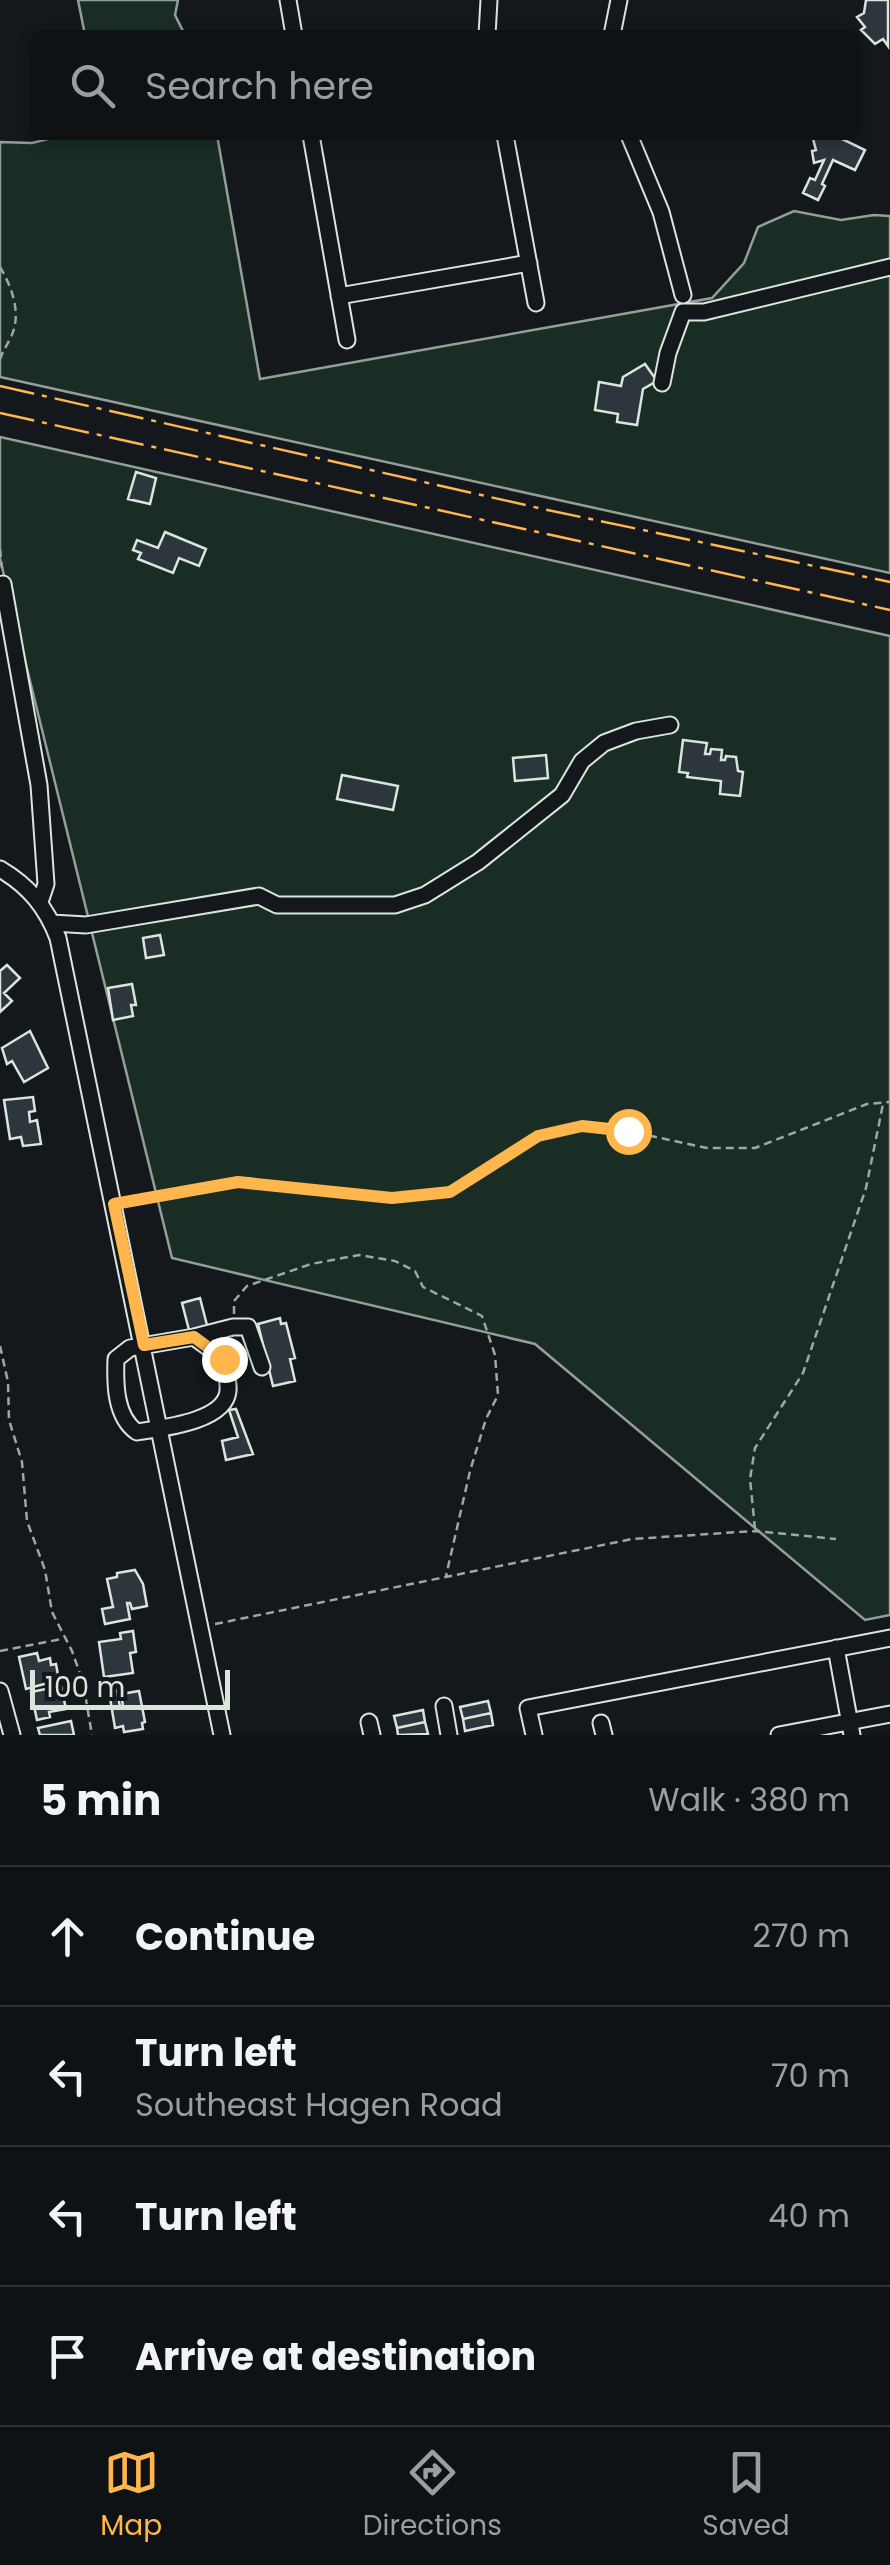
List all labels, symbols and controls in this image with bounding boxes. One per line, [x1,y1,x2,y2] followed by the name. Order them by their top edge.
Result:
[30,30,860,140] search box
[65,58,120,113] icon: search
[145,59,374,112] text: Search here
[606,1109,652,1155] route start
[202,1337,248,1383] route end
[30,1665,230,1710] scale bar
[45,1668,125,1707] text: 100 m
[40,1771,161,1830] text: 5 min
[648,1777,850,1822] text: Walk · 380 m
[40,1909,95,1964] icon: ahead
[135,1910,315,1963] text: Continue
[753,1913,850,1958] text: 270 m
[135,2026,297,2079] text: Turn left
[40,2049,95,2104] icon: left
[771,2053,850,2098] text: 70 m
[135,2082,503,2127] text: Southeast Hagen Road
[40,2189,95,2244] icon: left
[135,2190,297,2243] text: Turn left
[768,2193,850,2238] text: 40 m
[40,2329,95,2384] icon: arrive
[135,2330,536,2383] text: Arrive at destination
[100,2445,162,2547] tab: Map
[363,2445,502,2547] tab: Directions
[702,2445,790,2547] tab: Saved

